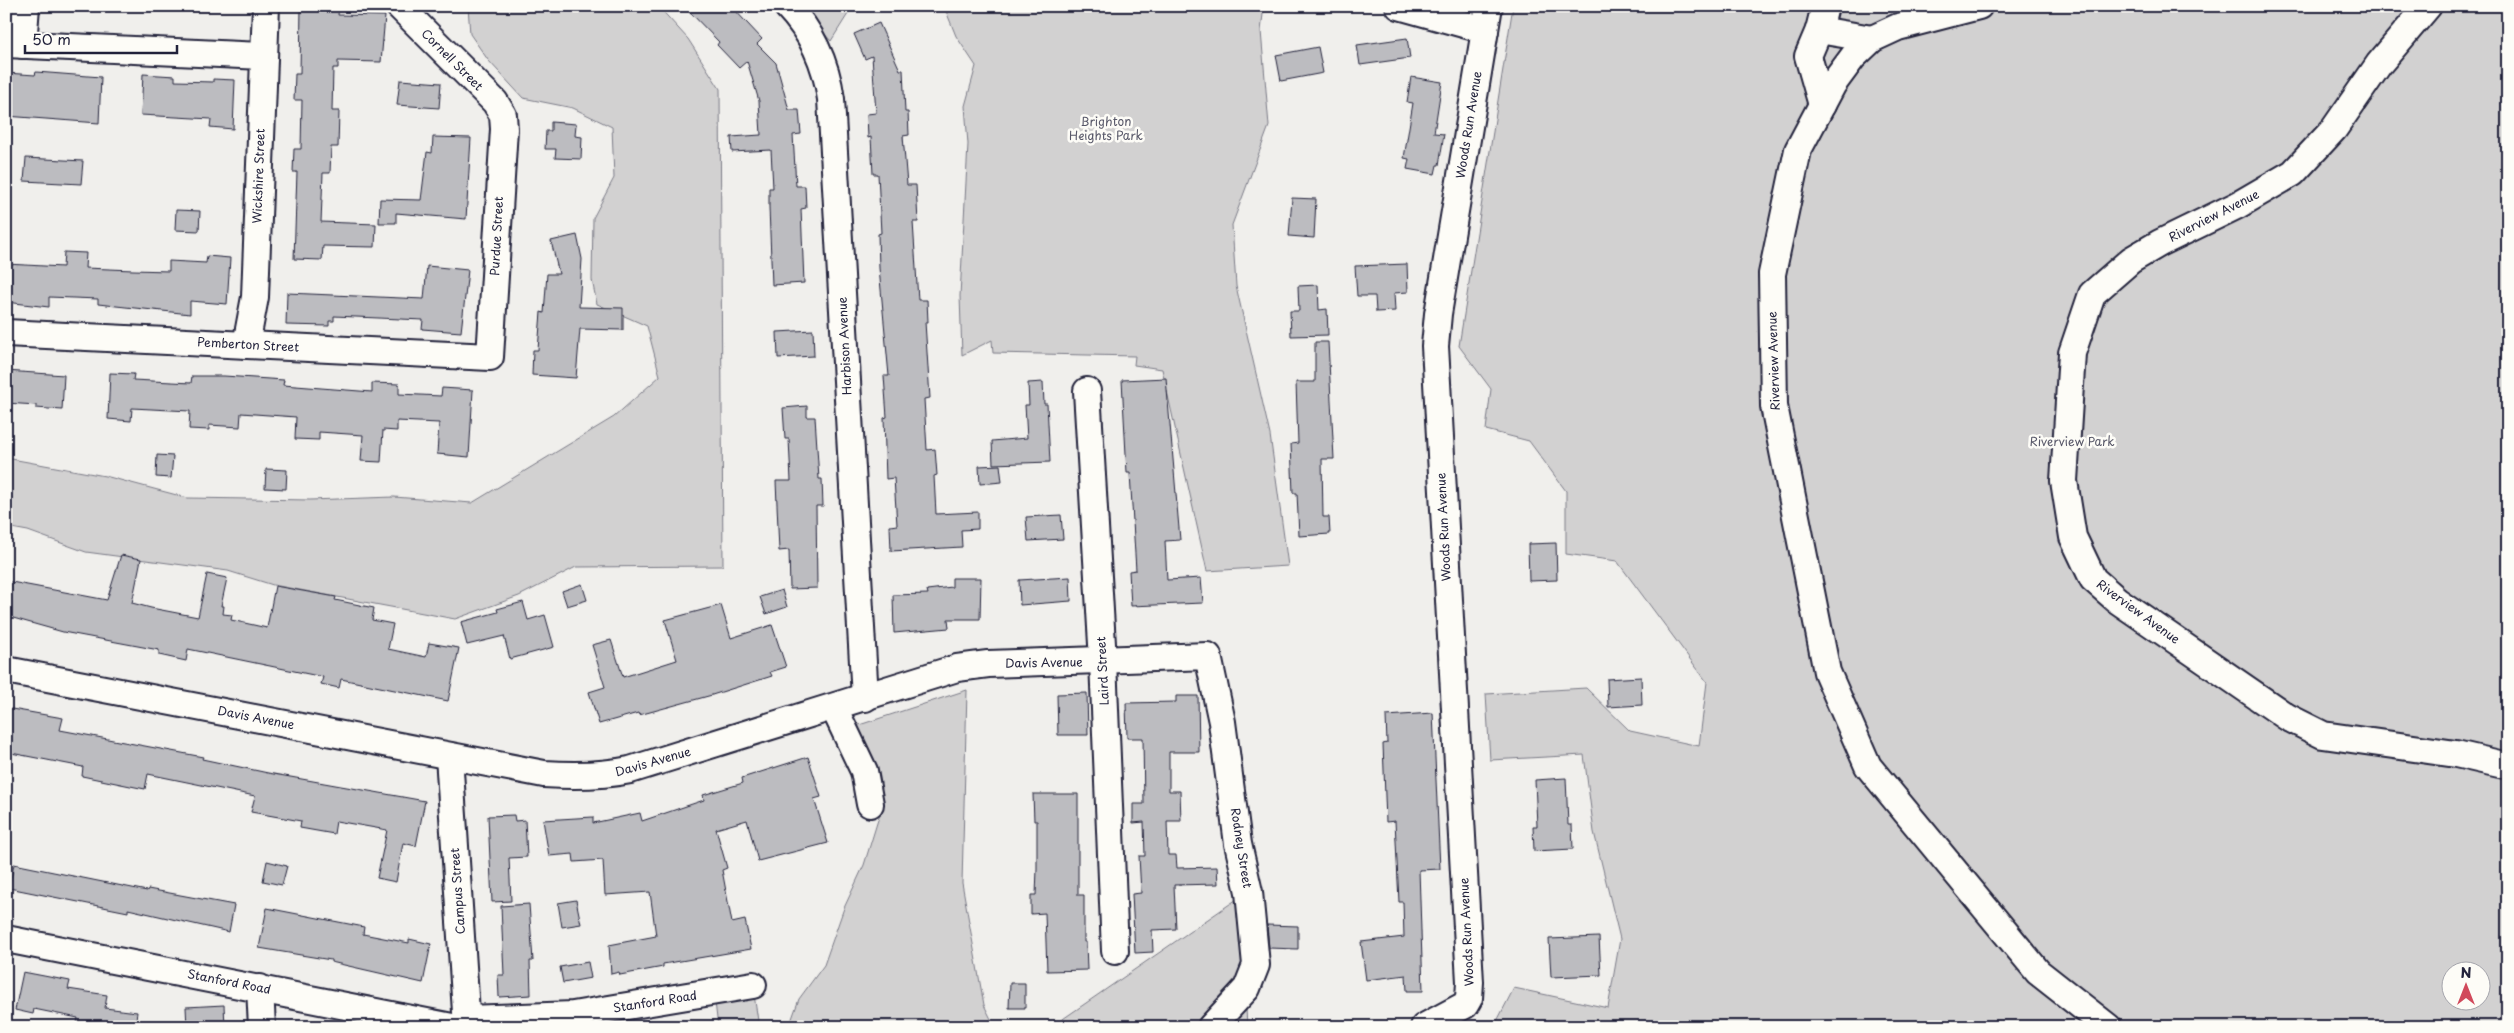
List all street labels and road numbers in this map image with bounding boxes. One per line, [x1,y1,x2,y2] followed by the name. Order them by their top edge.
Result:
[418,24,488,94] street label: Cornell Street
[1451,69,1485,180] street label: Woods Run Avenue
[247,128,269,224] street label: Wickshire Street
[2165,184,2262,246] street label: Riverview Avenue
[485,196,507,276] street label: Purdue Street
[832,296,856,396] street label: Harbison Avenue
[1762,311,1784,411] street label: Riverview Avenue
[197,332,300,356] street label: Pemberton Street
[1431,472,1455,582] street label: Woods Run Avenue
[2093,575,2184,648] street label: Riverview Avenue
[1091,636,1113,706] street label: Laird Street
[1005,652,1083,672] street label: Davis Avenue
[216,701,296,733] street label: Davis Avenue
[613,742,693,780] street label: Davis Avenue
[1227,806,1257,889] street label: Rodney Street
[445,847,469,935] street label: Campus Street
[1454,877,1478,987] street label: Woods Run Avenue
[186,964,273,998] street label: Stanford Road
[612,985,698,1017] street label: Stanford Road

